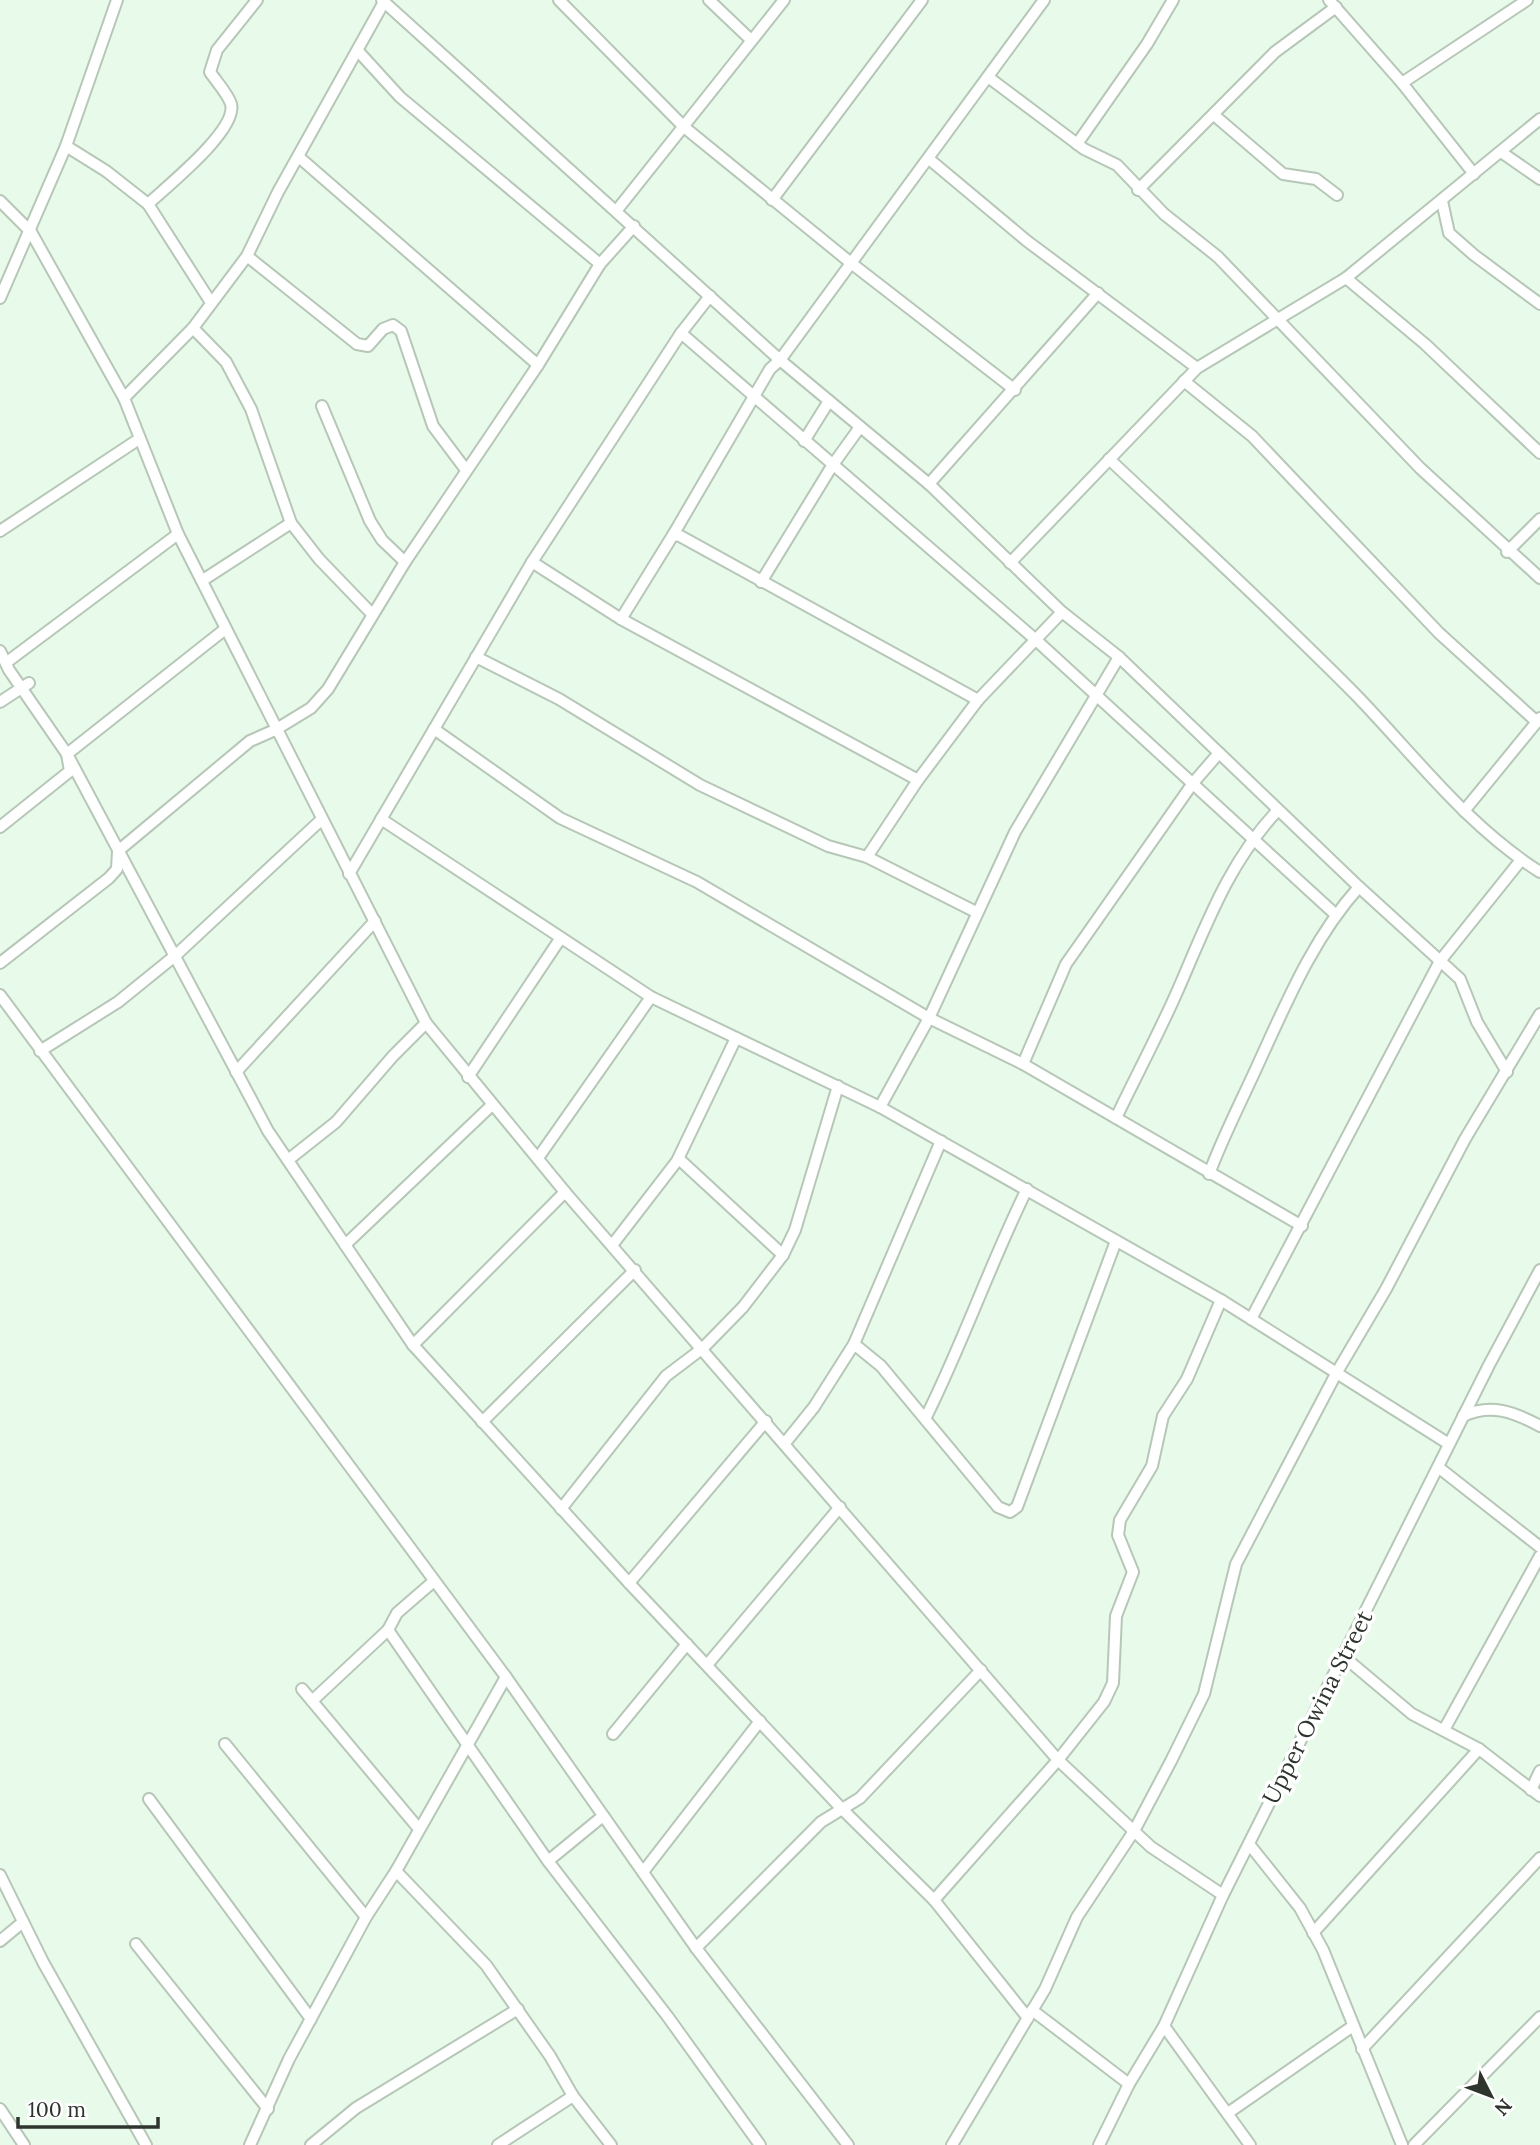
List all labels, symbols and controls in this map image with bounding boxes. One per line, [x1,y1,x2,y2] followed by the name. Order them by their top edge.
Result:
[1256,1605,1378,1809] street label: Upper Owina Street
[1456,2061,1526,2131] north arrow
[18,2086,158,2130] scale bar
[1490,2094,1517,2121] text: N
[28,2096,86,2123] text: 100 m

